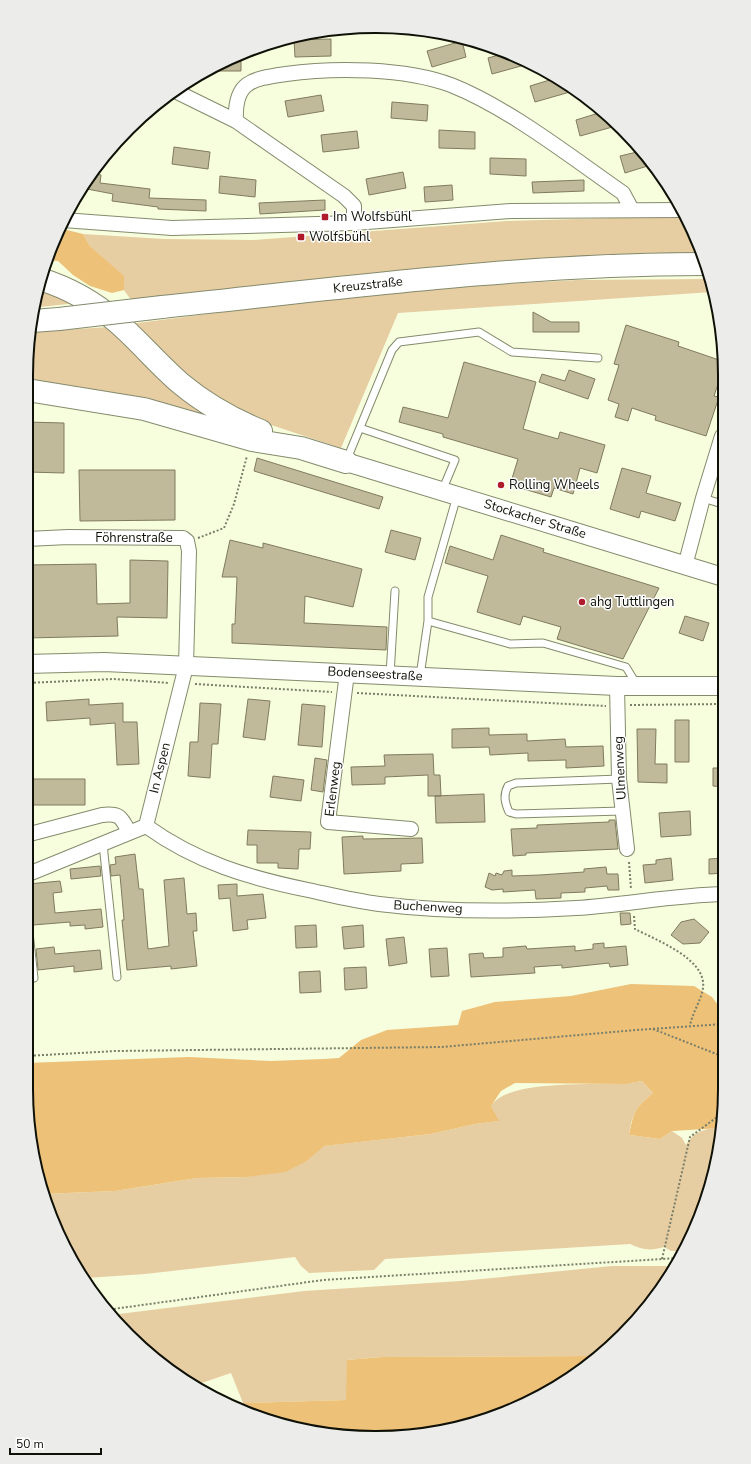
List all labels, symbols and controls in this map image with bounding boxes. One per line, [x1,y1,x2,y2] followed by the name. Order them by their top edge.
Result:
[333,208,412,226] place label: Im Wolfsbühl
[320,212,330,222] marker: Im Wolfsbühl
[309,228,370,246] place label: Wolfsbühl
[296,232,306,242] marker: Wolfsbühl
[332,272,404,298] street label: Kreuzstraße
[509,476,599,494] place label: Rolling Wheels
[496,480,506,490] marker: Rolling Wheels
[482,495,589,543] street label: Stockacher Straße
[95,529,173,547] street label: Föhrenstraße
[590,593,675,611] place label: ahg Tuttlingen
[577,597,587,607] marker: ahg Tuttlingen
[327,663,423,685] street label: Bodenseestraße
[609,736,631,800] street label: Ulmenweg
[145,741,175,795] street label: In Aspen
[321,760,345,818] street label: Erlenweg
[393,896,463,918] street label: Buchenweg
[10,1430,101,1456] scale bar
[16,1436,44,1452] text: 50 m

